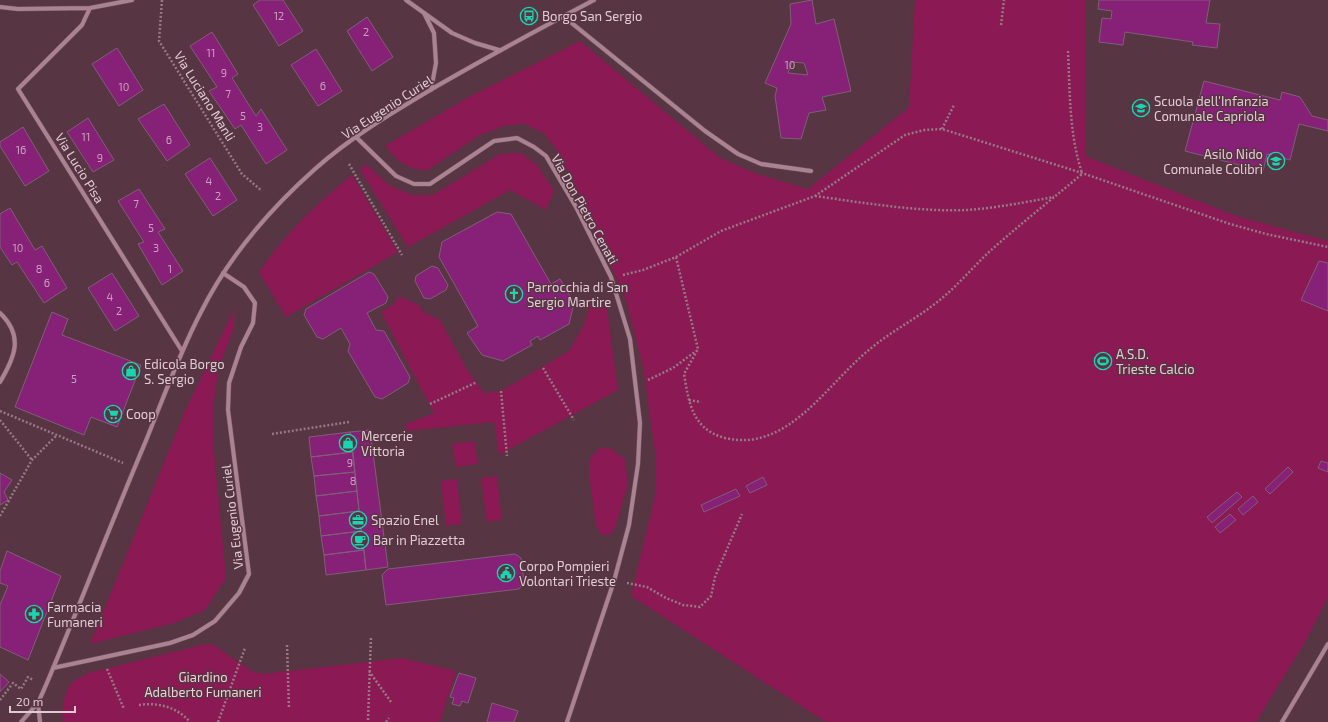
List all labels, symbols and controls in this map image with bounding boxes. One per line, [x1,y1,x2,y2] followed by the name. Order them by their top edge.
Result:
[519,6,539,26] bus stop icon: Borgo San Sergio
[542,8,642,24] place label: Borgo San Sergio
[274,9,284,22] house number: 12
[363,25,369,38] house number: 2
[207,46,215,59] house number: 11
[171,48,239,144] street label: Via Luciano Manli
[784,58,796,71] house number: 10
[221,66,227,79] house number: 9
[339,72,436,142] street label: Via Eugenio Curiel
[320,79,326,92] house number: 6
[118,80,130,93] house number: 10
[225,87,231,100] house number: 7
[1154,93,1269,124] place label: Scuola dell'Infanzia Comunale Capriola
[1131,98,1151,118] school or university icon: Scuola dell'Infanzia Comunale Capriola
[240,109,246,122] house number: 5
[257,120,263,133] house number: 3
[52,130,108,206] street label: Via Lucio Pisa
[82,130,90,143] house number: 11
[166,133,172,146] house number: 6
[16,143,26,156] house number: 16
[1163,146,1263,177] place label: Asilo Nido Comunale Colibrì
[97,151,103,164] house number: 9
[548,151,622,267] street label: Via Don Pietro Cenati
[1266,151,1286,171] school or university icon: Asilo Nido Comunale Colibrì
[206,174,213,187] house number: 4
[215,189,221,202] house number: 2
[133,197,139,210] house number: 7
[148,221,154,234] house number: 5
[12,241,24,254] house number: 10
[153,241,159,254] house number: 3
[36,262,42,275] house number: 8
[168,262,172,275] house number: 1
[44,276,50,289] house number: 6
[527,279,628,310] place label: Parrocchia di San Sergio Martire
[504,284,524,304] church icon: Parrocchia di San Sergio Martire
[107,290,114,303] house number: 4
[116,304,122,317] house number: 2
[1116,346,1195,377] place label: A.S.D. Trieste Calcio
[1093,351,1113,371] sports icon: A.S.D. Trieste Calcio
[144,356,225,387] place label: Edicola Borgo S. Sergio
[121,361,141,381] shop icon: Edicola Borgo S. Sergio
[71,372,77,385] house number: 5
[103,404,123,424] supermarket icon: Coop
[126,406,156,422] place label: Coop
[361,428,413,459] place label: Mercerie Vittoria
[338,433,358,453] shop icon: Mercerie Vittoria
[347,456,353,469] house number: 9
[218,464,246,570] street label: Via Eugenio Curiel
[350,474,356,487] house number: 8
[348,510,368,530] office icon: Spazio Enel
[371,512,439,528] place label: Spazio Enel
[350,530,370,550] cafe icon: Bar in Piazzetta
[373,532,465,548] place label: Bar in Piazzetta
[519,558,616,589] place label: Corpo Pompieri Volontari Trieste
[496,563,516,583] public building icon: Corpo Pompieri Volontari Trieste
[47,599,103,630] place label: Farmacia Fumaneri
[24,604,44,624] pharmacy icon: Farmacia Fumaneri
[144,669,262,700] park label: Giardino Adalberto Fumaneri
[10,688,75,714] scale bar
[16,694,43,708] text: 20 m

